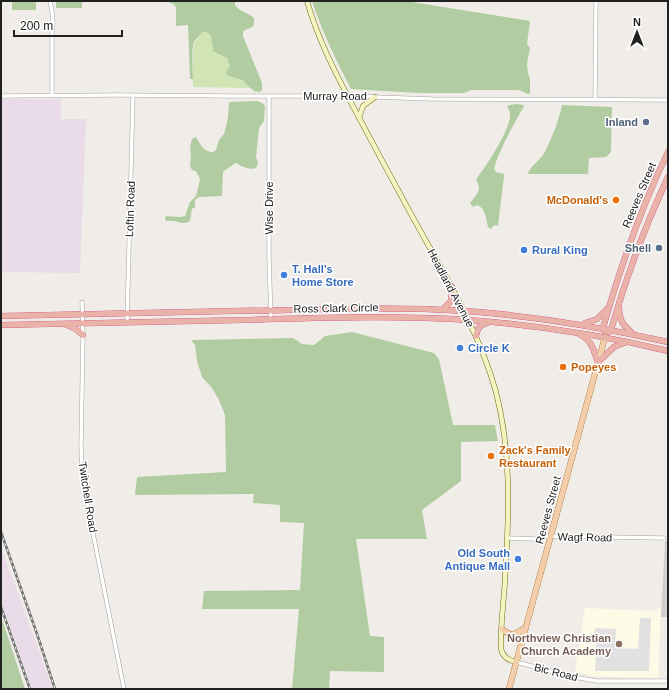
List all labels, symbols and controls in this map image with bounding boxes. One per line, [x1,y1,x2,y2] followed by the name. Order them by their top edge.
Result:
[14,12,122,38] scale bar
[617,12,657,52] north arrow
[633,16,641,28] text: N
[20,19,53,33] text: 200 m
[303,90,367,102] street label: Murray Road
[606,116,638,128] place label: Inland
[641,117,651,127] marker: Inland
[620,161,658,229] street label: Reeves Street
[123,181,137,237] street label: Loftin Road
[263,181,275,235] street label: Wise Drive
[547,194,608,206] place label: McDonald's
[611,195,621,205] marker: McDonald's
[625,242,651,254] place label: Shell
[654,243,664,253] marker: Shell
[532,244,588,256] place label: Rural King
[519,245,529,255] marker: Rural King
[425,247,477,329] street label: Headland Avenue
[292,263,354,288] place label: T. Hall’s Home Store
[279,270,289,280] marker: T. Hall’s Home Store
[293,301,379,315] street label: Ross Clark Circle
[468,342,510,354] place label: Circle K
[455,343,465,353] marker: Circle K
[571,361,616,373] place label: Popeyes
[558,362,568,372] marker: Popeyes
[499,444,572,469] place label: Zack's Family Restaurant
[486,451,496,461] marker: Zack's Family Restaurant
[76,461,100,533] street label: Twitchell Road
[533,475,563,545] street label: Reeves Street
[558,531,612,543] street label: Wagf Road
[445,547,510,572] place label: Old South Antique Mall
[513,554,523,564] marker: Old South Antique Mall
[507,632,612,657] place label: Northview Christian Church Academy
[614,639,624,649] marker: Northview Christian Church Academy
[533,661,579,683] street label: Bic Road

